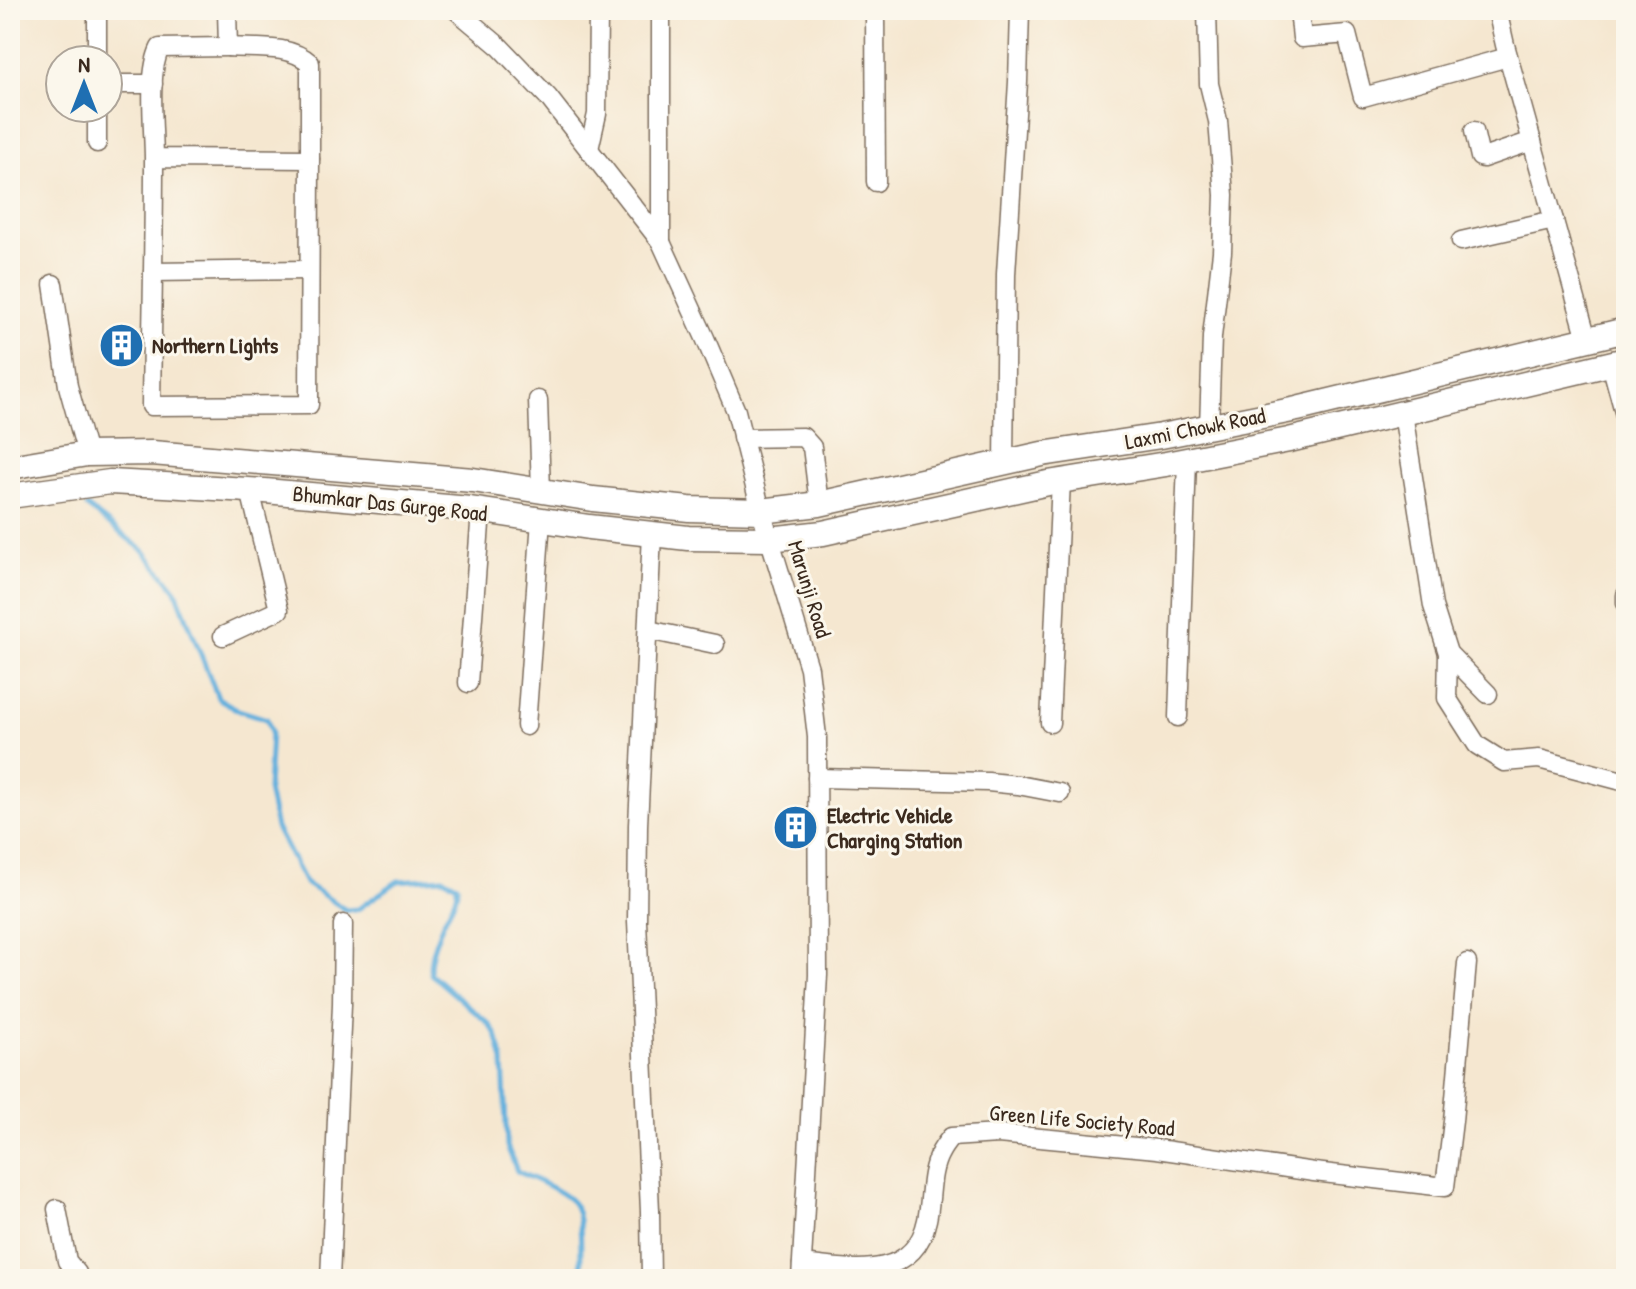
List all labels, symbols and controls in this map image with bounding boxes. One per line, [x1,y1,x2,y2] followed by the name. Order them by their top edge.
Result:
[44,44,124,124] north arrow
[78,49,90,79] text: N
[97,321,145,369] building icon: Northern Lights
[152,330,279,361] place label: Northern Lights
[1122,400,1268,456] street label: Laxmi Chowk Road
[291,478,489,528] street label: Bhumkar Das Gurge Road
[781,537,839,642] street label: Marunji Road
[827,800,963,856] place label: Electric Vehicle Charging Station
[772,804,820,852] building icon: Electric Vehicle Charging Station
[988,1097,1176,1143] street label: Green Life Society Road

